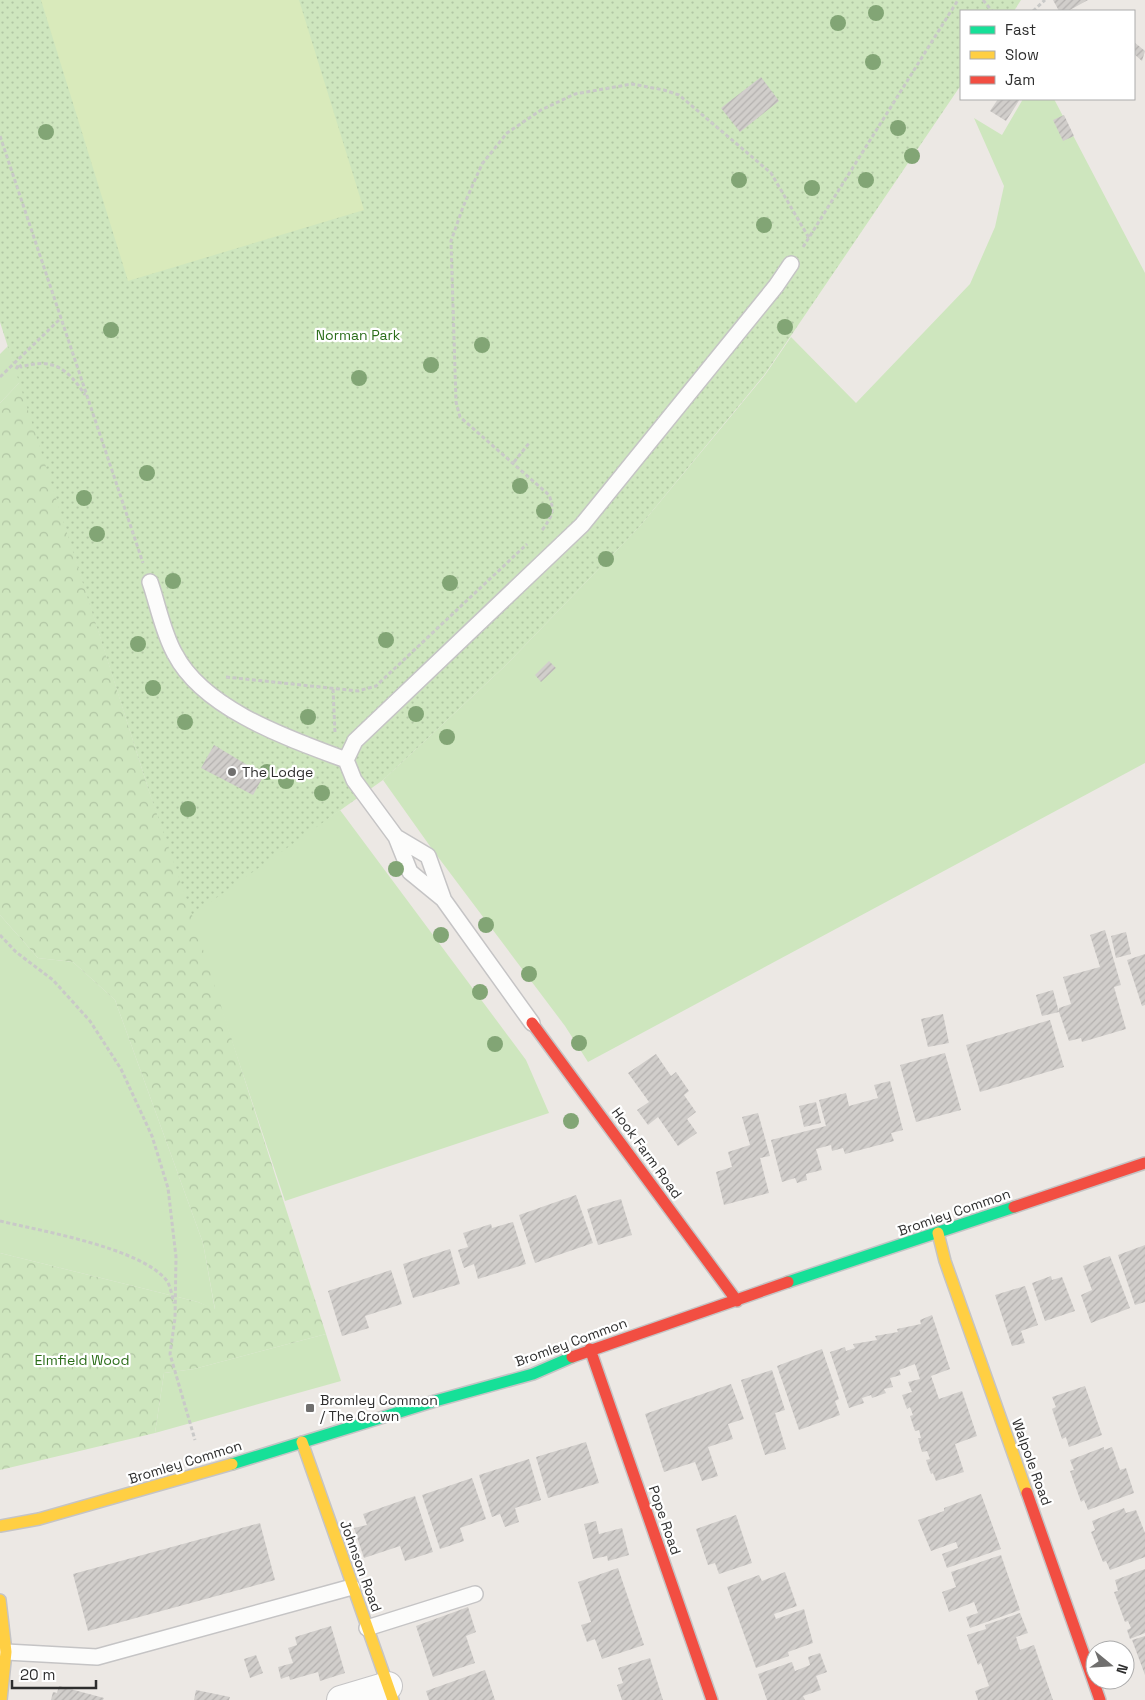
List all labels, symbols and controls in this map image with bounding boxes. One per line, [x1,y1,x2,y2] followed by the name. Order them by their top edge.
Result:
[960,10,1135,100] legend
[1005,20,1036,39] text: Fast
[1005,45,1039,64] text: Slow
[1005,70,1035,89] text: Jam
[316,326,401,344] park label: Norman Park
[242,763,313,781] place label: The Lodge
[226,766,238,778] marker: The Lodge
[608,1104,686,1202] street label: Hook Farm Road
[895,1184,1013,1240] street label: Bromley Common
[513,1313,629,1371] street label: Bromley Common
[34,1351,130,1369] park label: Elmfield Wood
[320,1391,438,1425] place label: Bromley Common / The Crown
[304,1402,316,1414] marker: Bromley Common / The Crown
[1008,1416,1056,1508] street label: Walpole Road
[126,1436,244,1488] street label: Bromley Common
[645,1483,685,1557] street label: Pope Road
[336,1518,386,1614] street label: Johnson Road
[1085,1640,1135,1690] north arrow
[12,1658,96,1690] scale bar
[1112,1662,1132,1676] text: N
[20,1665,55,1684] text: 20 m

